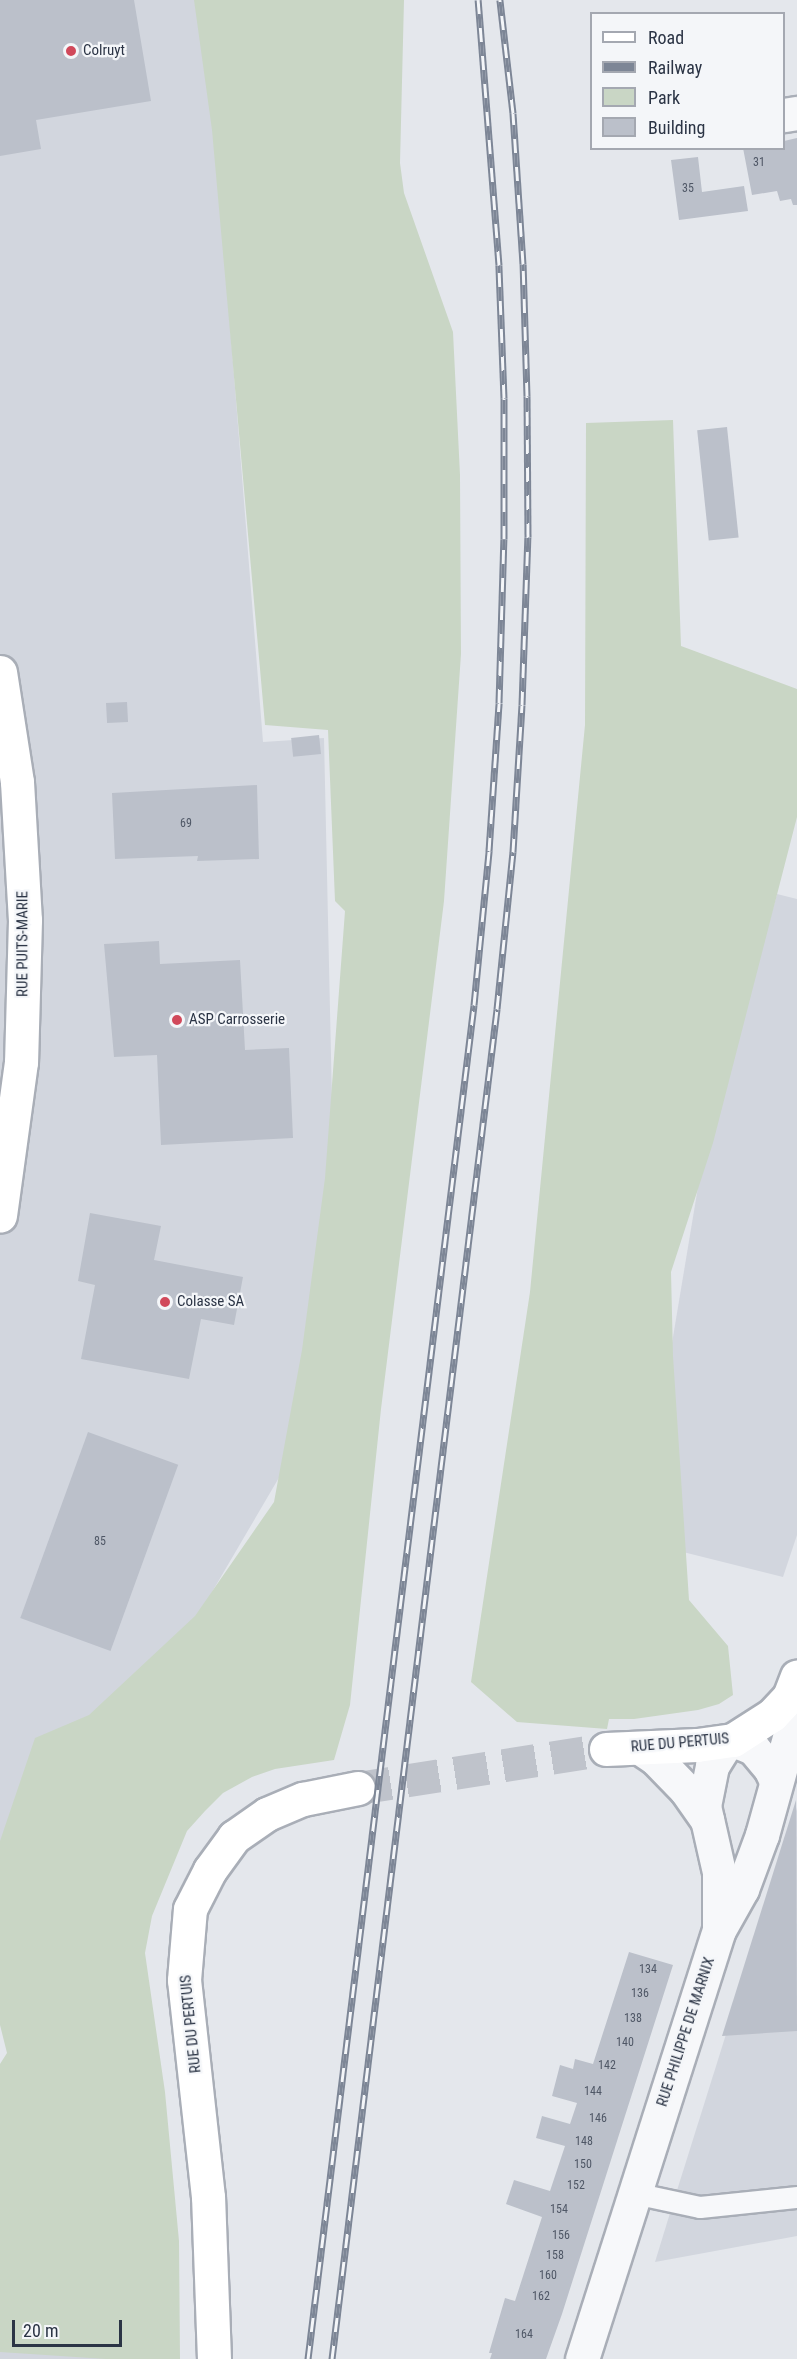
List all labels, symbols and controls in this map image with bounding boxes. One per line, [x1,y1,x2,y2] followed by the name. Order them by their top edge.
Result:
[590,12,785,150] legend
[648,27,684,48] text: Road
[83,42,125,60] place label: Colruyt
[64,44,78,58] marker: Colruyt
[648,57,702,78] text: Railway
[648,87,680,108] text: Park
[648,117,705,138] text: Building
[753,156,765,170] house number: 31
[682,182,694,196] house number: 35
[180,817,192,831] house number: 69
[14,891,32,997] street label: RUE PUITS-MARIE
[189,1011,285,1029] place label: ASP Carrosserie
[170,1013,184,1027] marker: ASP Carrosserie
[177,1293,244,1311] place label: Colasse SA
[158,1295,172,1309] marker: Colasse SA
[94,1535,106,1549] house number: 85
[630,1730,730,1756] street label: RUE DU PERTUIS
[653,1955,719,2109] street label: RUE PHILIPPE DE MARNIX
[639,1963,657,1977] house number: 134
[177,1974,205,2074] street label: RUE DU PERTUIS
[631,1987,649,2001] house number: 136
[624,2012,642,2026] house number: 138
[616,2036,634,2050] house number: 140
[598,2059,616,2073] house number: 142
[584,2085,602,2099] house number: 144
[589,2112,607,2126] house number: 146
[575,2135,593,2149] house number: 148
[574,2158,592,2172] house number: 150
[567,2179,585,2193] house number: 152
[550,2203,568,2217] house number: 154
[552,2229,570,2243] house number: 156
[546,2249,564,2263] house number: 158
[539,2269,557,2283] house number: 160
[532,2290,550,2304] house number: 162
[15,2308,124,2346] scale bar
[23,2320,58,2341] text: 20 m
[515,2328,533,2342] house number: 164

